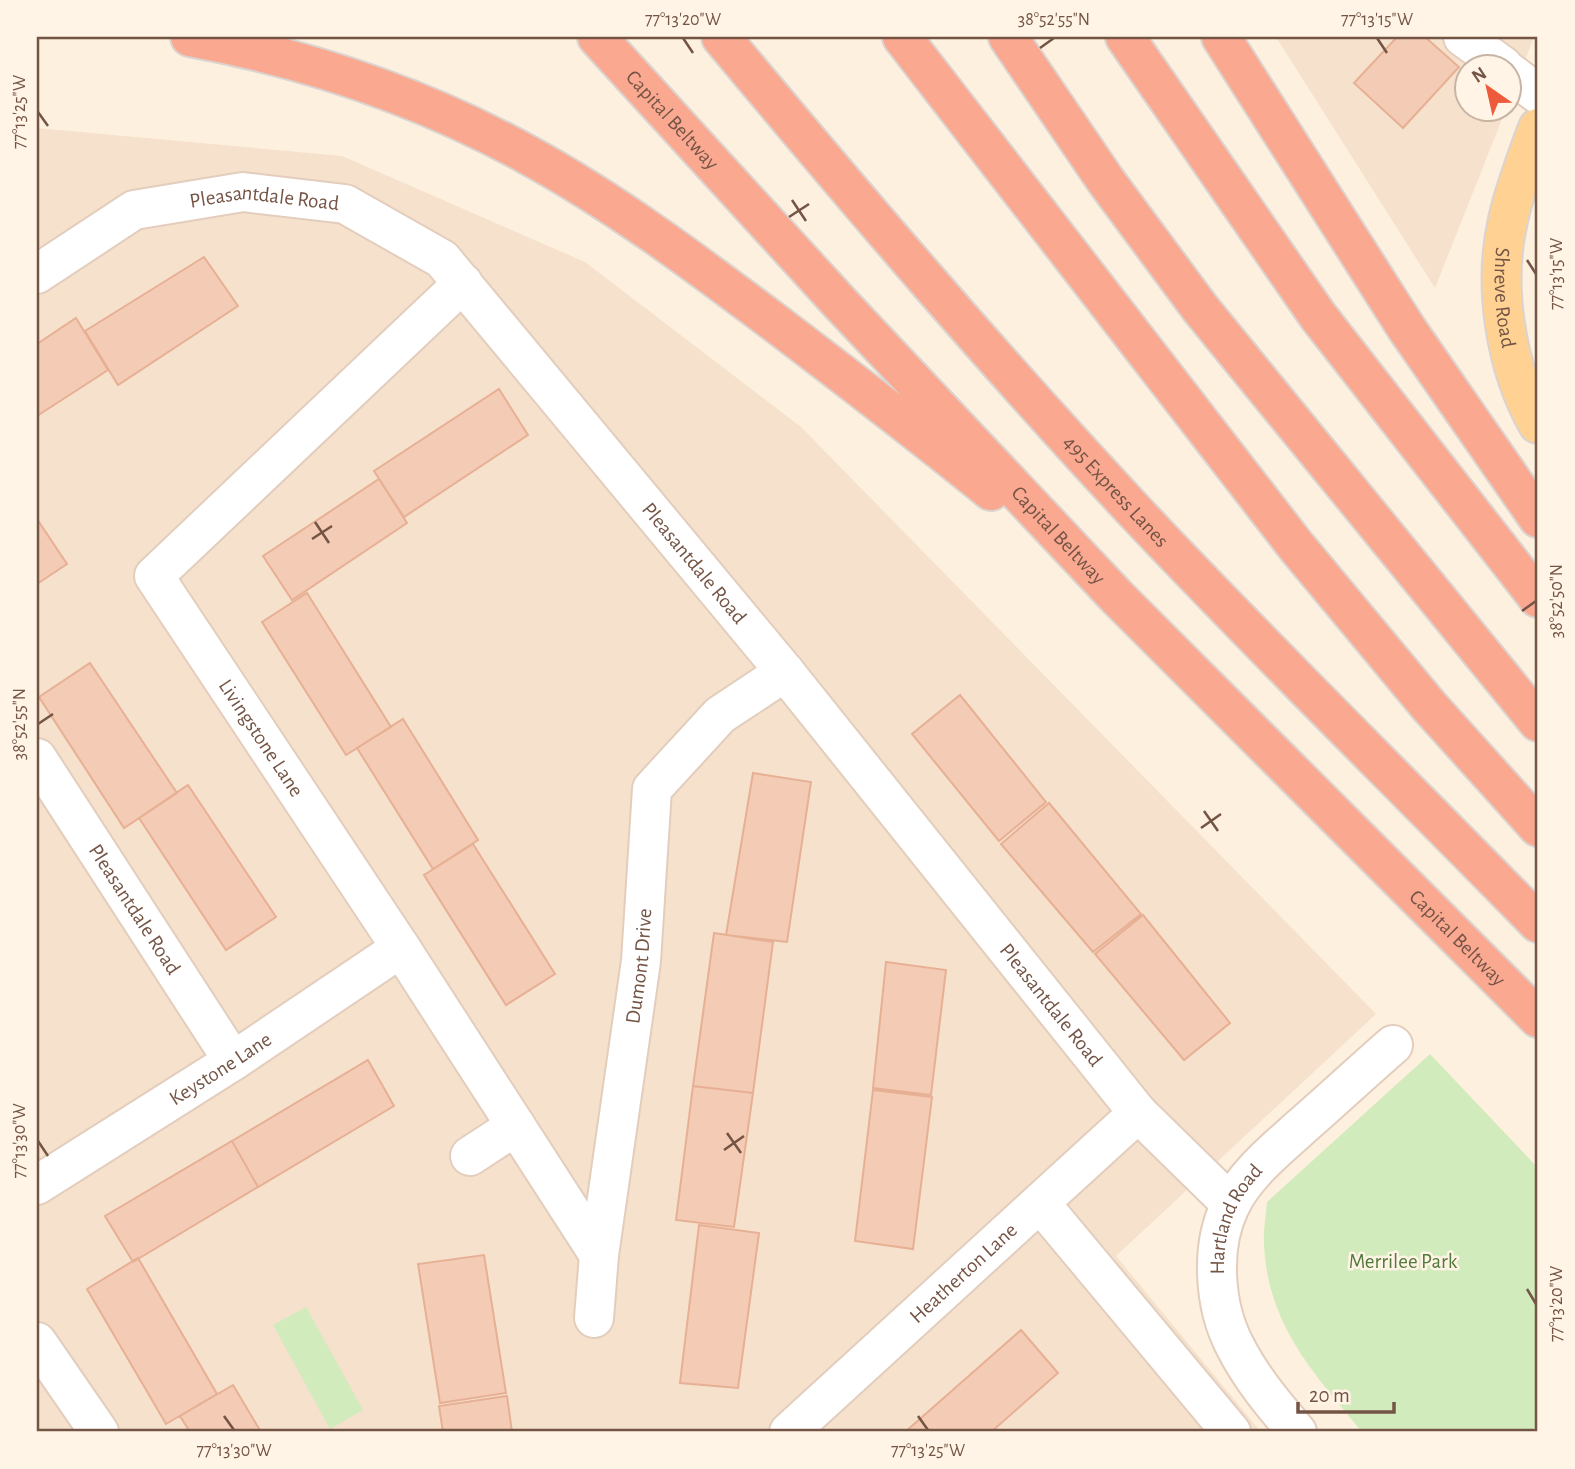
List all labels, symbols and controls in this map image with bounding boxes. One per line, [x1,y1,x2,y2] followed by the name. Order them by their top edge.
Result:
[645,11,721,29] text: 77°13'20"W
[1018,11,1090,29] text: 38°52'55"N
[1341,11,1413,29] text: 77°13'15"W
[1452,52,1522,122] north arrow
[1469,64,1490,87] text: N
[622,66,723,174] street label: Capital Beltway
[11,75,29,149] text: 77°13'25"W
[188,182,340,214] street label: Pleasantdale Road
[1548,238,1566,310] text: 77°13'15"W
[1491,246,1519,350] street label: Shreve Road
[1059,431,1172,551] street label: 495 Express Lanes
[1007,482,1109,589] street label: Capital Beltway
[638,499,750,628] street label: Pleasantdale Road
[1548,564,1566,638] text: 38°52'50"N
[215,676,307,800] street label: Livingstone Lane
[11,688,29,760] text: 38°52'55"N
[85,840,184,978] street label: Pleasantdale Road
[1405,886,1509,990] street label: Capital Beltway
[622,908,655,1025] street label: Dumont Drive
[996,940,1106,1071] street label: Pleasantdale Road
[166,1028,275,1109] street label: Keystone Lane
[11,1103,29,1179] text: 77°13'30"W
[1207,1160,1266,1274] street label: Hartland Road
[906,1219,1021,1327] street label: Heatherton Lane
[1349,1251,1458,1272] park label: Merrilee Park
[1548,1266,1566,1342] text: 77°13'20"W
[1298,1371,1395,1415] scale bar
[1309,1385,1350,1406] text: 20 m
[196,1442,272,1460] text: 77°13'30"W
[891,1442,965,1460] text: 77°13'25"W

